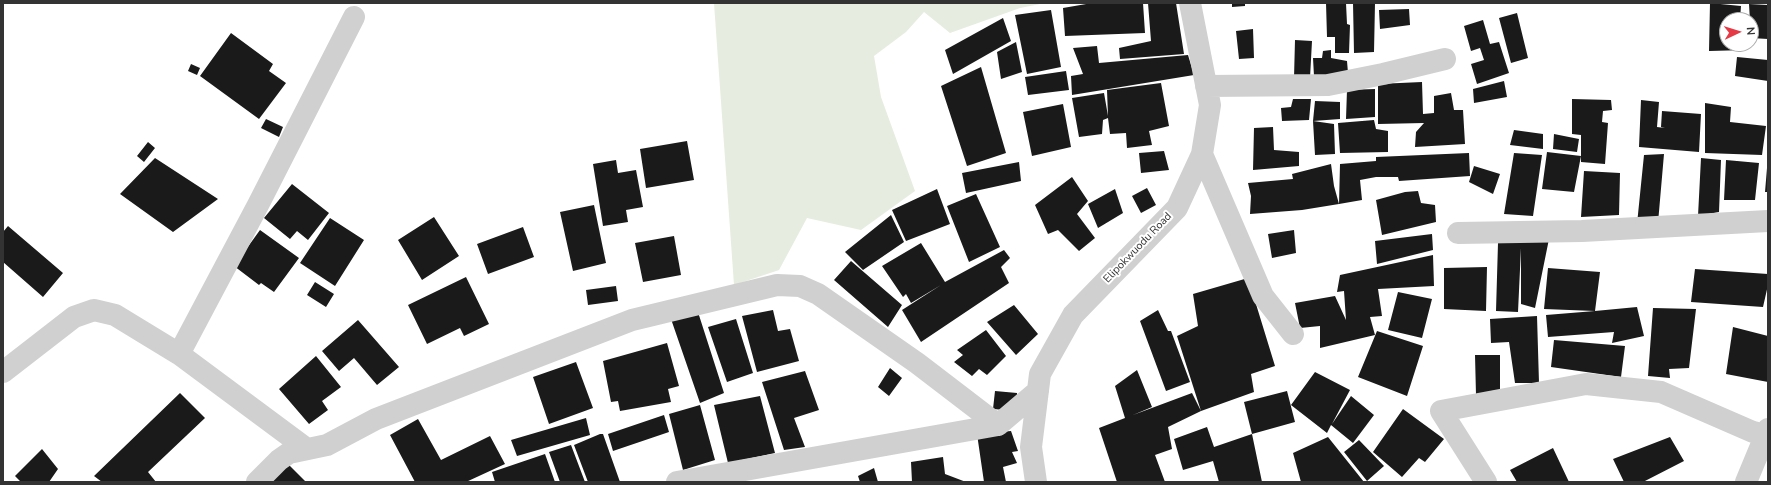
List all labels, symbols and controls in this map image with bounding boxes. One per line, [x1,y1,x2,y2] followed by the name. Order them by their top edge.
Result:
[1719,12,1759,52] north arrow
[1743,27,1758,36] text: N
[1101,210,1175,286] street label: Elipokwuodu Road

